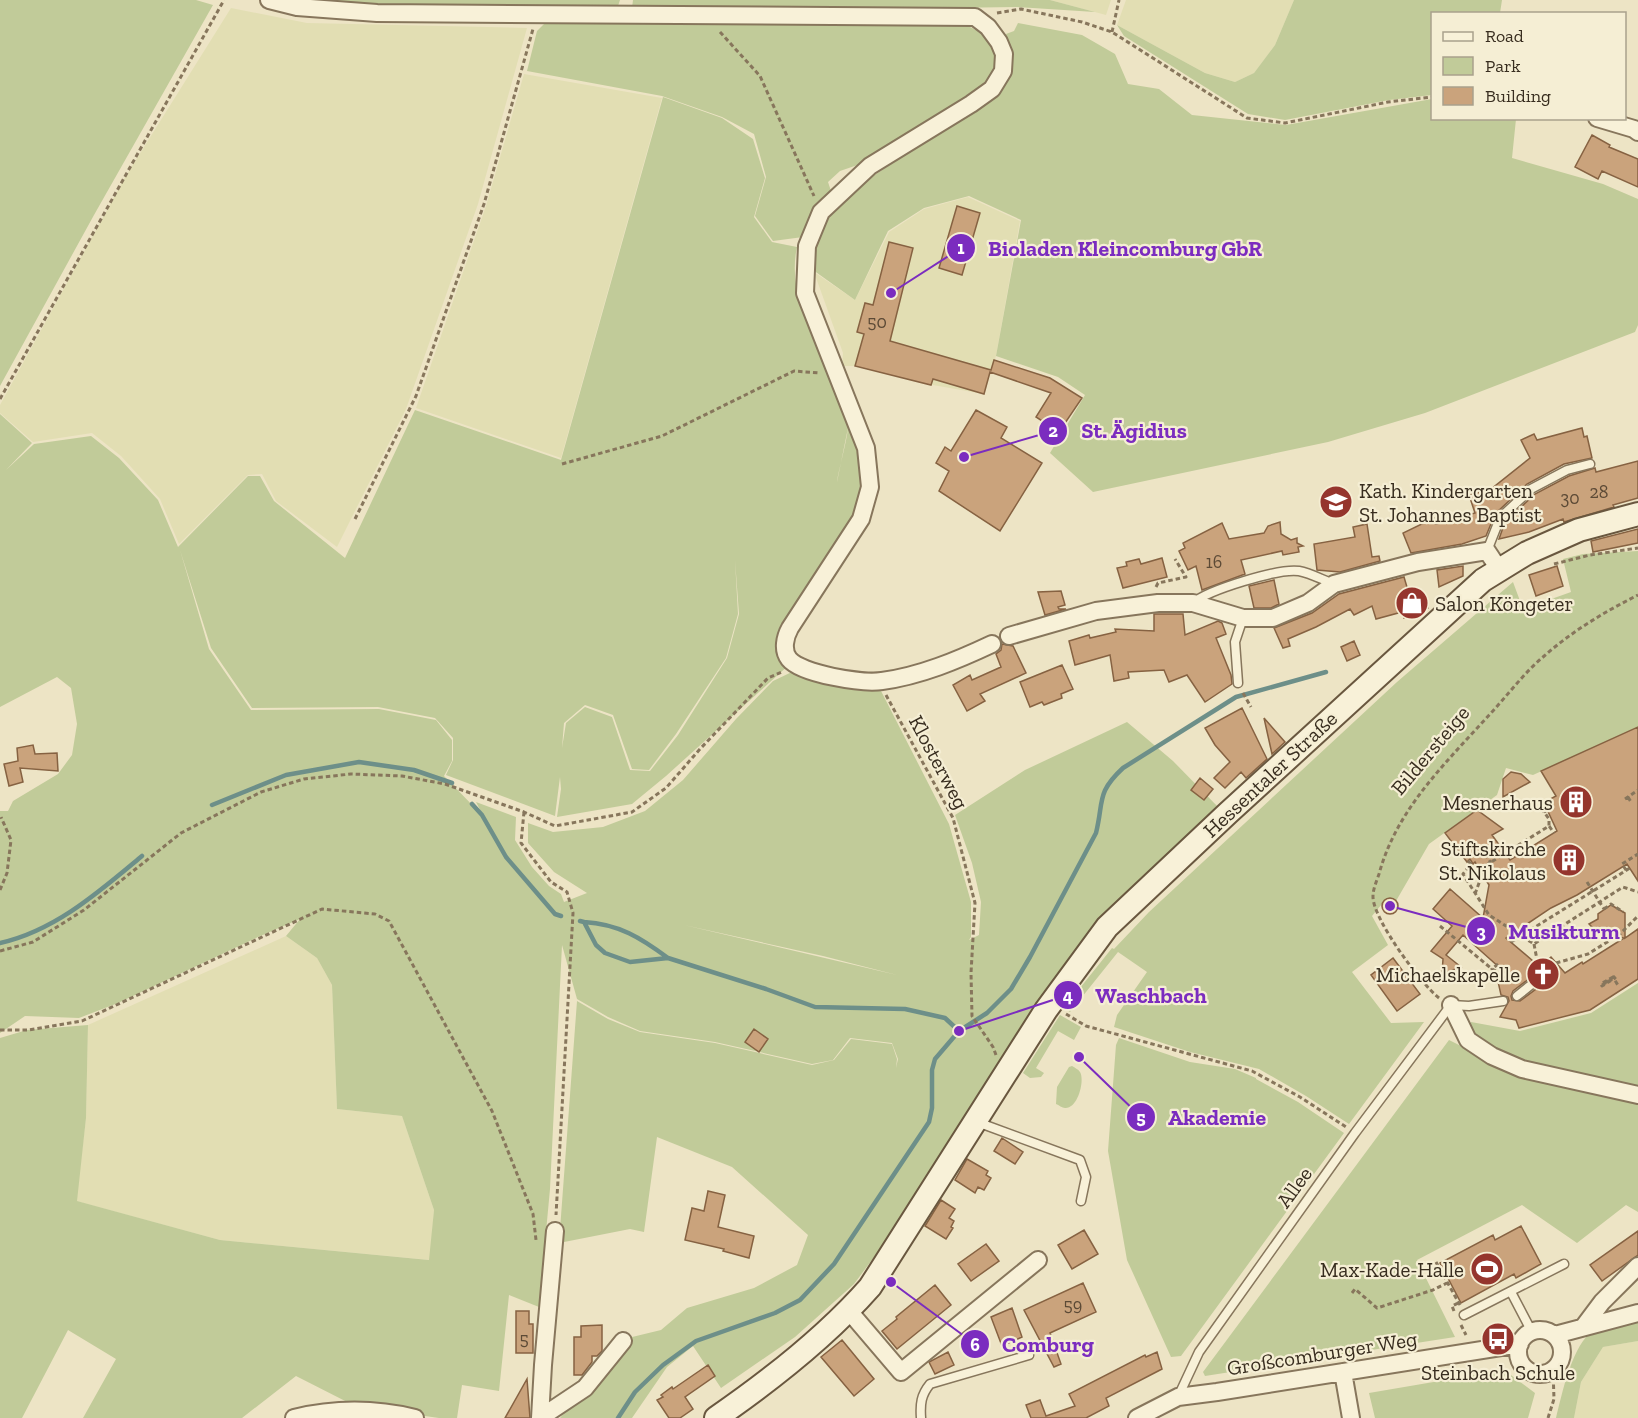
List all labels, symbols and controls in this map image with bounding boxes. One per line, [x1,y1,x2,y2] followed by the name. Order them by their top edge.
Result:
[1431,12,1626,120] legend
[1485,25,1524,47] text: Road
[1485,55,1521,77] text: Park
[1485,85,1551,107] text: Building
[946,228,1274,268] callout: Bioladen Kleincomburg GbR
[988,235,1262,262] text: Bioladen Kleincomburg GbR
[957,237,965,259] text: 1
[867,311,887,333] house number: 50
[1038,411,1199,451] callout: St. Ägidius
[1081,417,1187,444] text: St. Ägidius
[1048,420,1058,442] text: 2
[1359,478,1542,527] place label: Kath. Kindergarten St. Johannes Baptist
[1590,481,1608,503] house number: 28
[1318,484,1354,520] school or university icon: Kath. Kindergarten St. Johannes Baptist
[1560,487,1580,509] house number: 30
[1206,551,1222,573] house number: 16
[1394,585,1430,621] shop icon: Salon Köngeter
[1435,591,1573,616] place label: Salon Köngeter
[1386,700,1475,800] street label: Bildersteige
[1198,706,1342,842] street label: Hessentaler Straße
[904,711,974,814] street label: Klosterweg
[1558,784,1594,820] building icon: Mesnerhaus
[1442,790,1553,815] place label: Mesnerhaus
[1439,836,1546,885] place label: Stiftskirche St. Nikolaus
[1551,842,1587,878] building icon: Stiftskirche St. Nikolaus
[1466,911,1632,951] callout: Musikturm
[1508,918,1621,945] text: Musikturm
[1476,921,1486,943] text: 3
[1525,956,1561,992] church icon: Michaelskapelle
[1376,962,1520,987] place label: Michaelskapelle
[1053,975,1219,1015] callout: Waschbach
[1095,982,1207,1009] text: Waschbach
[1063,985,1073,1007] text: 4
[1126,1097,1278,1137] callout: Akademie
[1168,1104,1266,1131] text: Akademie
[1136,1107,1146,1129] text: 5
[1271,1162,1317,1212] street label: Allee
[1469,1251,1505,1287] sports icon: Max-Kade-Halle
[1320,1257,1464,1282] place label: Max-Kade-Halle
[1064,1294,1082,1316] house number: 59
[1480,1321,1516,1357] bus stop icon: Steinbach Schule
[960,1324,1106,1364] callout: Comburg
[1225,1326,1419,1380] street label: Großcomburger Weg
[519,1328,529,1350] house number: 5
[1002,1331,1095,1358] text: Comburg
[970,1334,980,1356] text: 6
[1421,1360,1575,1385] place label: Steinbach Schule

